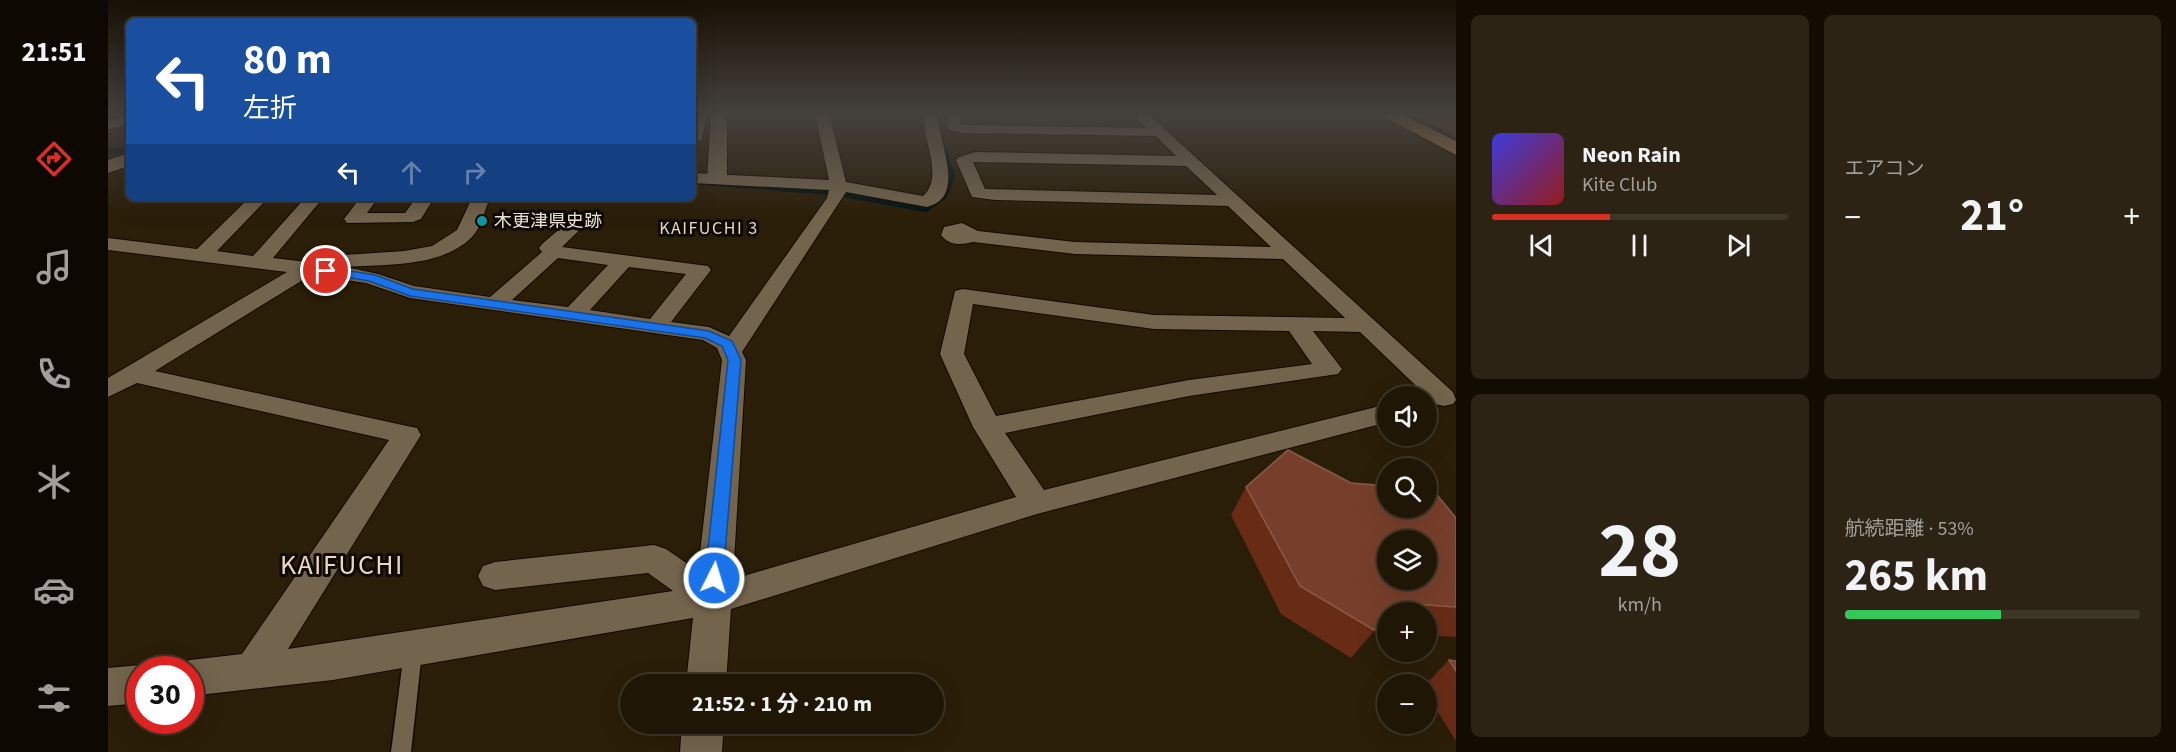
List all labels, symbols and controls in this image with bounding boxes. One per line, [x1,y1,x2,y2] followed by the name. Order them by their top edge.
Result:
[243,30,332,90] text: 80 m
[21,33,87,72] text: 21:51
[144,42,222,120] icon: left
[243,89,297,128] text: 左折
[33,138,75,180] icon: directions
[1582,139,1681,171] text: Neon Rain
[1845,155,1925,183] text: エアコン
[332,156,365,189] icon: left
[395,156,428,189] icon: ahead
[458,156,491,189] icon: right
[1582,171,1657,199] text: Kite Club
[1960,184,2024,248] text: 21°
[1845,194,1861,241] text: −
[2124,194,2140,241] text: +
[494,209,602,234] place label: 木更津県史跡
[475,214,489,228] marker: 木更津県史跡
[659,216,759,241] district label: KAIFUCHI 3
[1525,229,1558,262] icon: previous
[1623,229,1656,262] icon: pause
[1722,229,1755,262] icon: next
[300,245,351,296] pin
[33,246,75,288] icon: music
[309,254,342,287] icon: arrive
[33,353,75,395] icon: phone
[1377,386,1437,734] map controls
[1377,386,1437,446] button: sound
[1377,458,1437,518] button: search
[33,461,75,503] icon: climate
[1599,496,1681,607] text: 28
[1845,515,1974,543] text: 航続距離 · 53%
[1377,530,1437,590] button: layers
[1845,544,1988,608] text: 265 km
[280,545,404,585] district label: KAIFUCHI
[682,546,746,610] position arrow
[33,569,75,611] icon: car
[1618,591,1662,619] text: km/h
[1377,602,1437,662] button: +
[126,656,204,734] speed limit sign: 30
[1377,674,1437,734] button: −
[33,677,75,719] icon: filters
[692,688,872,720] text: 21:52 · 1 分 · 210 m

